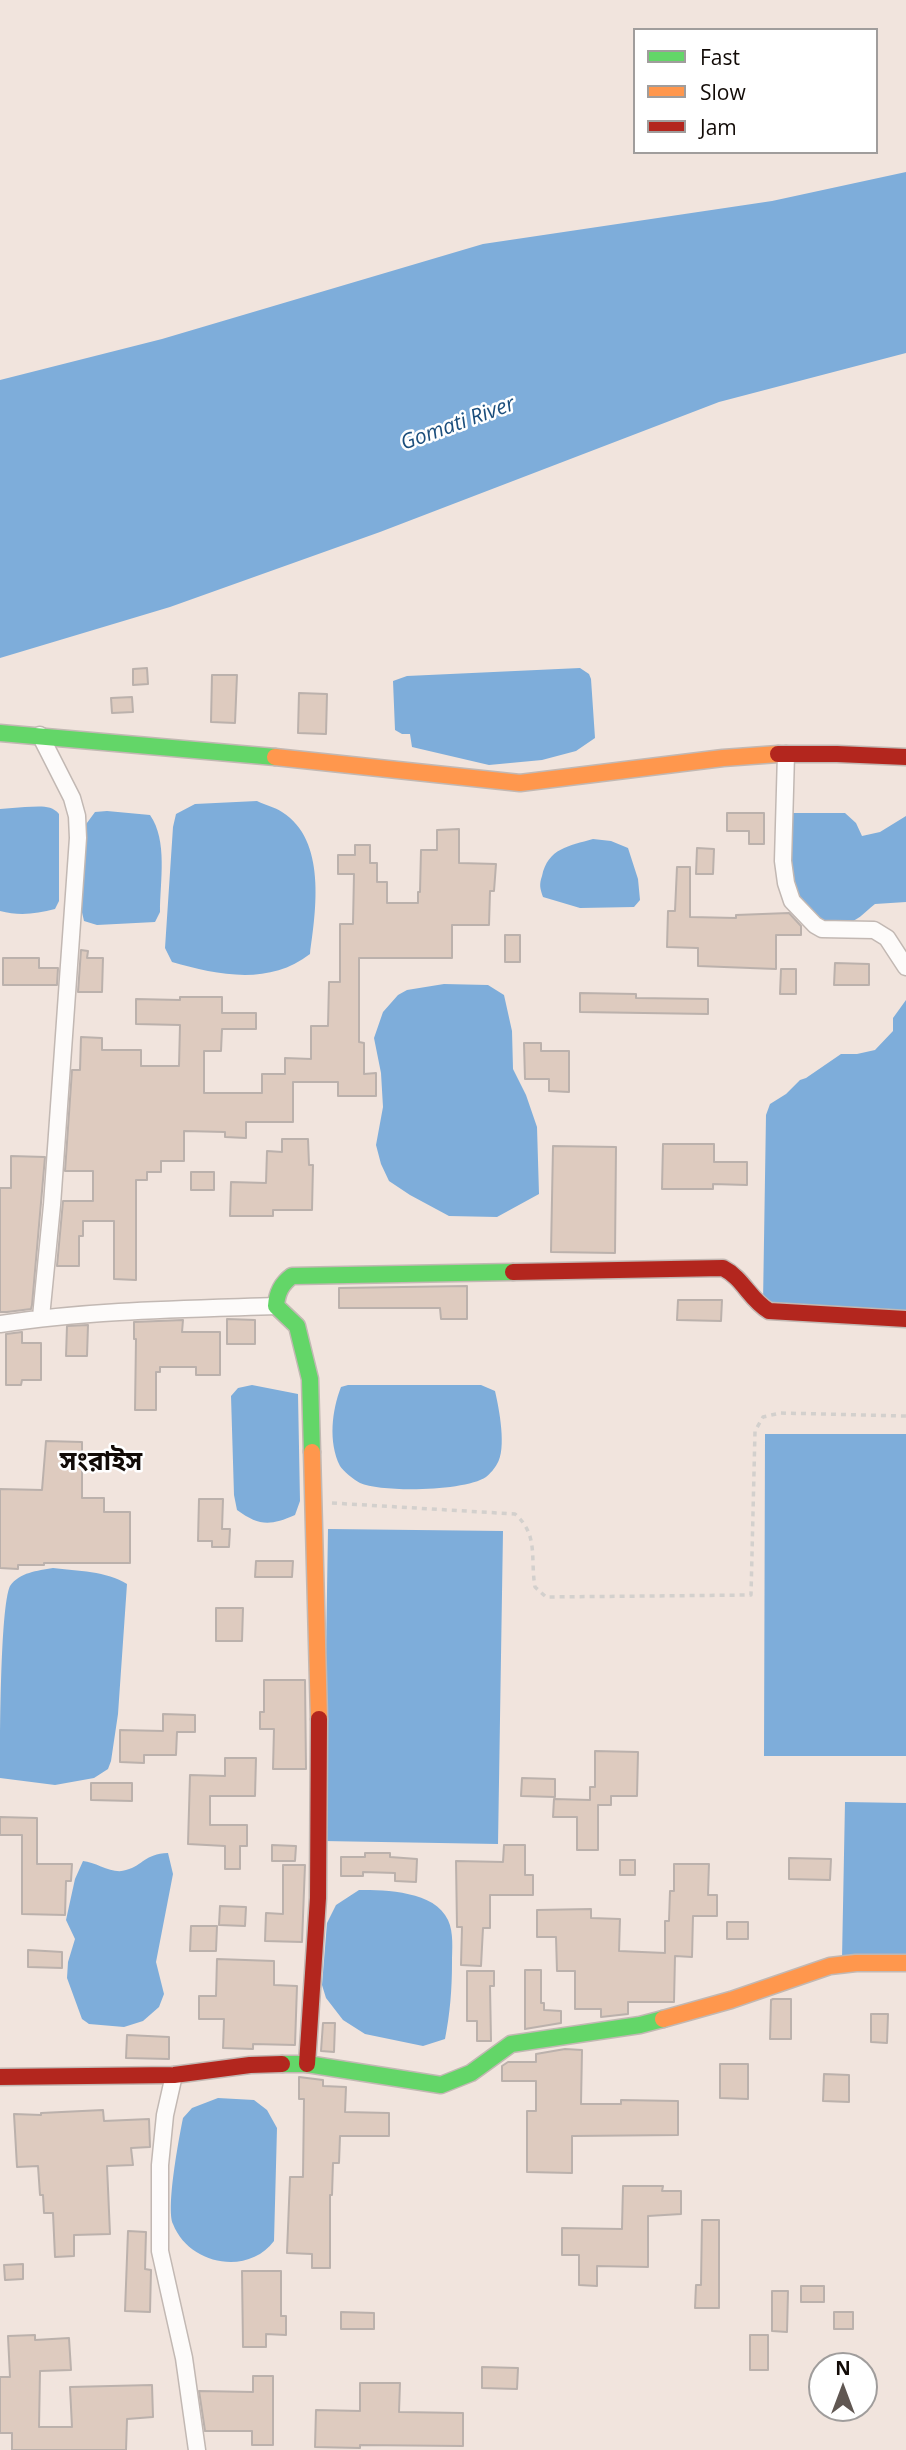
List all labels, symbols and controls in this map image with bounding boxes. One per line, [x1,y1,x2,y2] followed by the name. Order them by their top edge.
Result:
[633,28,878,154] legend
[700,43,740,71] text: Fast
[700,78,746,106] text: Slow
[700,113,737,141] text: Jam
[397,392,519,456] water label: Gomati River
[60,1447,142,1479] district label: সংরাইস
[808,2352,878,2422] north arrow
[835,2355,851,2381] text: N

